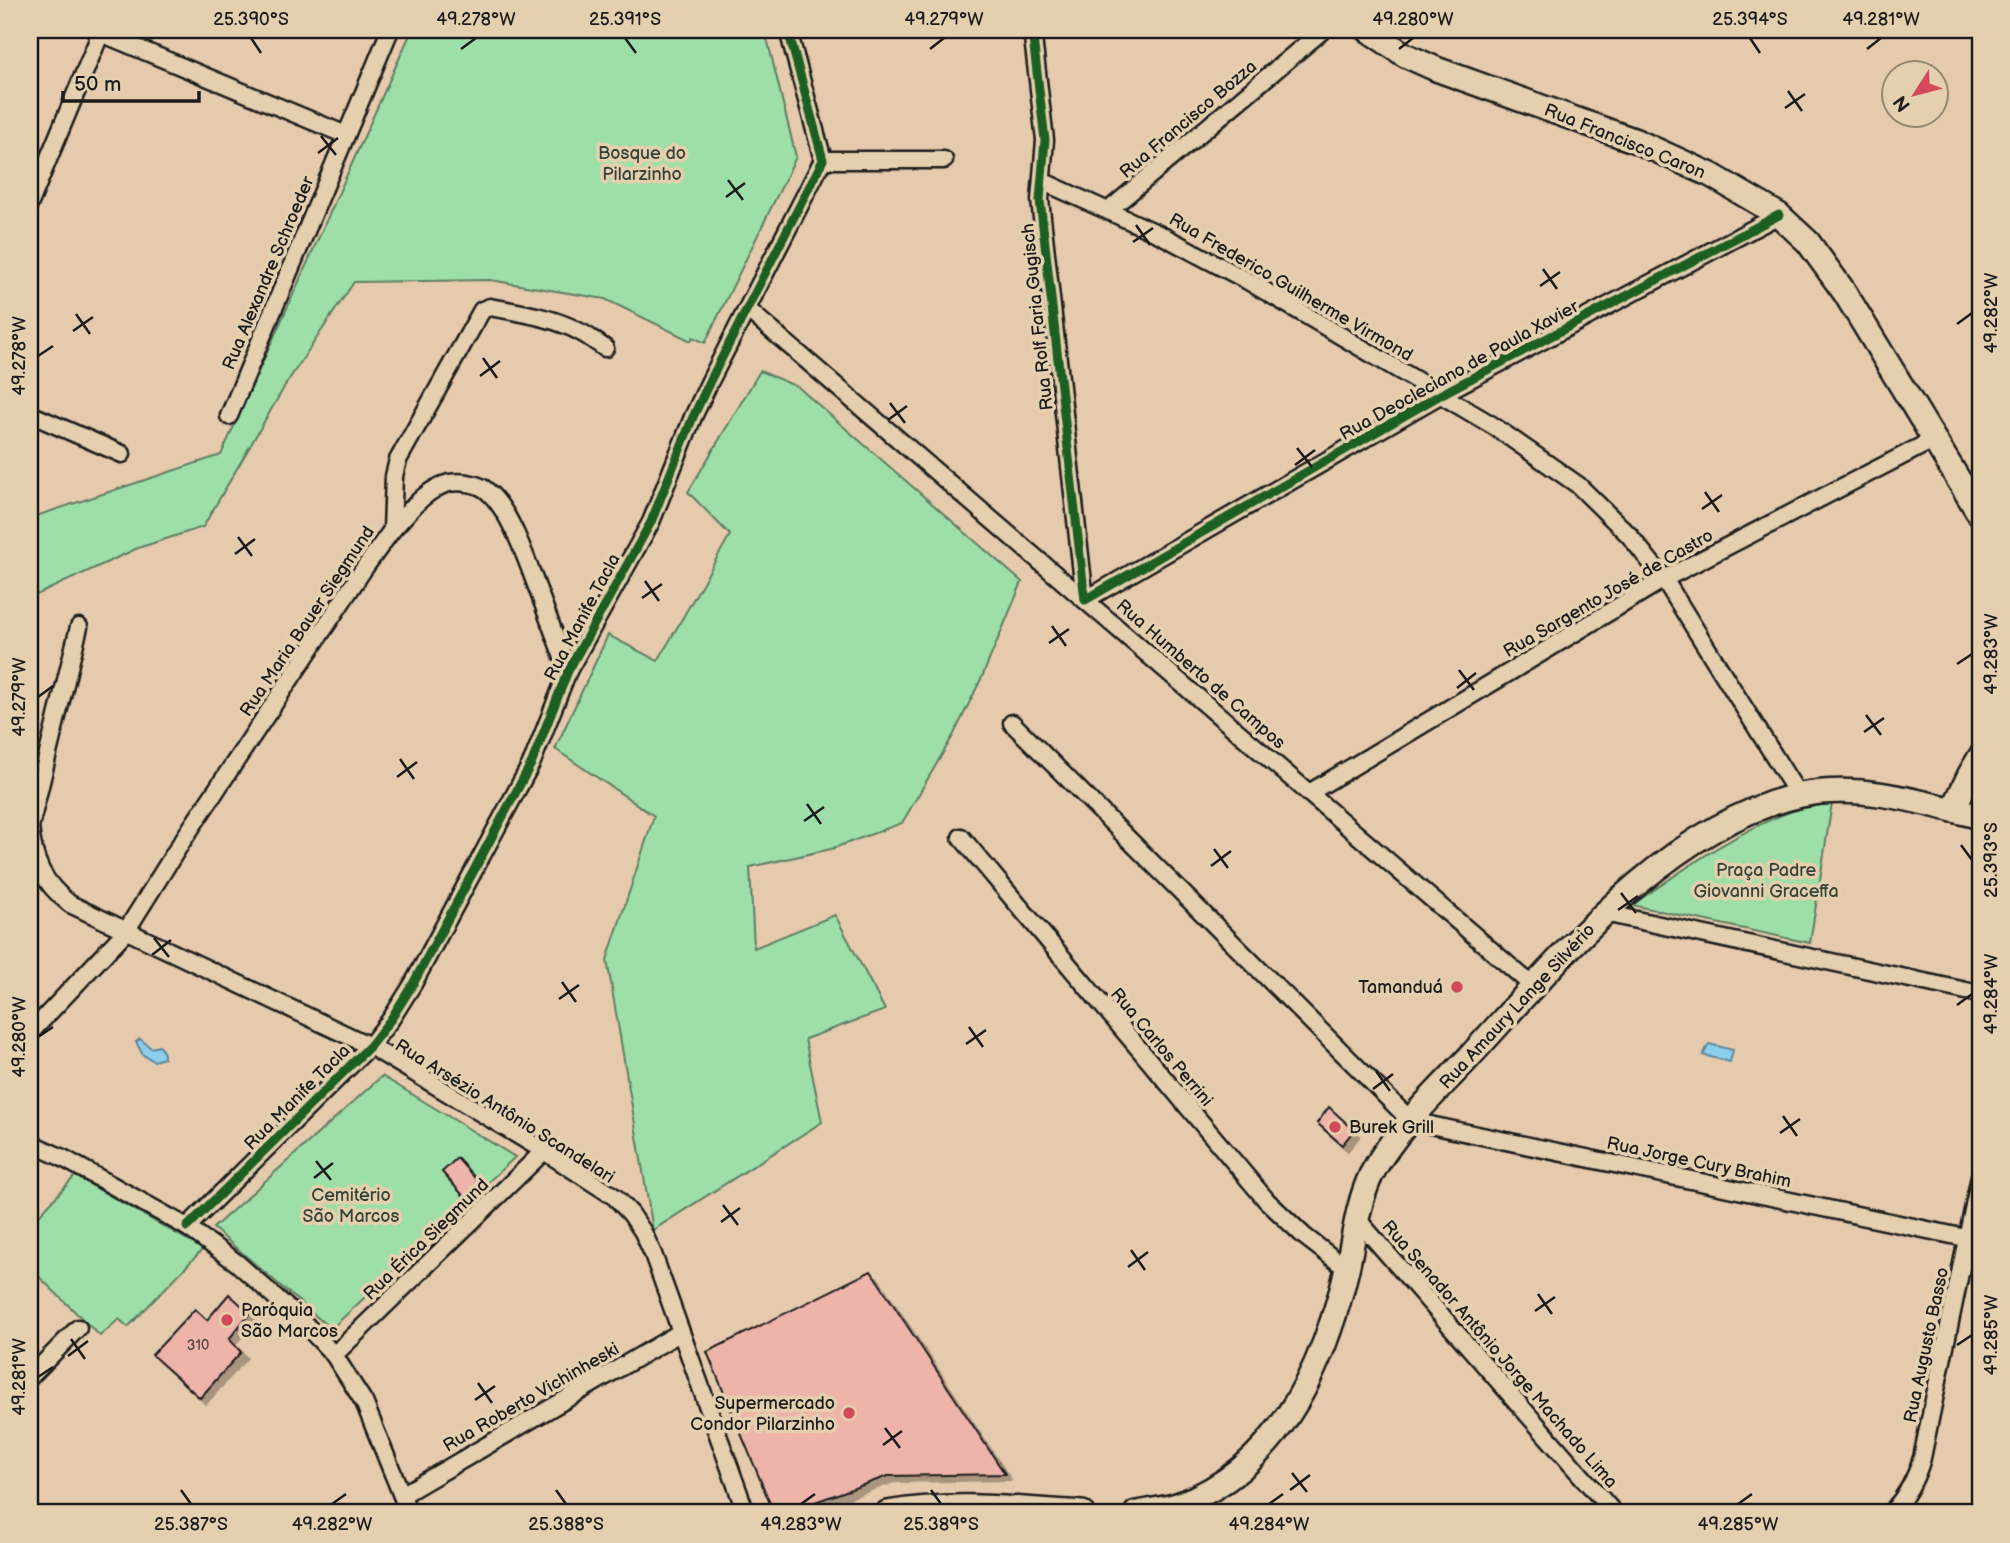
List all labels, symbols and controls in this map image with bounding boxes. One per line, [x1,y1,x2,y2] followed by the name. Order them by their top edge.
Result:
[213,9,289,30] text: 25.390°S
[436,9,516,30] text: 49.278°W
[589,9,661,30] text: 25.391°S
[904,9,984,30] text: 49.279°W
[1372,9,1454,30] text: 49.280°W
[1712,9,1788,30] text: 25.394°S
[1842,9,1920,30] text: 49.281°W
[1116,56,1261,183] street label: Rua Francisco Bozza
[63,60,200,104] scale bar
[1881,60,1951,130] north arrow
[74,72,121,97] text: 50 m
[1889,91,1916,116] text: N
[1541,100,1708,183] street label: Rua Francisco Caron
[598,143,686,185] park label: Bosque do Pilarzinho
[218,173,319,373] street label: Rua Alexandre Schroeder
[1165,209,1416,366] street label: Rua Frederico Guilherme Virmond
[1017,222,1058,412] street label: Rua Rolf Faria Gugisch
[1981,272,2002,353] text: 49.282°W
[1336,296,1583,445] street label: Rua Deocleciano de Paula Xavier
[9,316,30,396] text: 49.278°W
[236,522,379,720] street label: Rua Maria Bauer Siegmund
[1500,525,1717,662] street label: Rua Sargento José de Castro
[540,550,625,684] street label: Rua Manife Tacla
[1112,595,1289,754] street label: Rua Humberto de Campos
[1981,613,2002,695] text: 49.283°W
[9,657,30,737] text: 49.279°W
[1981,822,2002,898] text: 25.393°S
[1693,860,1839,902] park label: Praça Padre Giovanni Graceffa
[1435,919,1599,1093] street label: Rua Amaury Lange Silvério
[1981,953,2002,1034] text: 49.284°W
[1358,977,1443,998] place label: Tamanduá
[1449,979,1465,995] marker: Tamanduá
[1106,984,1217,1111] street label: Rua Carlos Perrini
[9,996,30,1078] text: 49.280°W
[391,1035,618,1188] street label: Rua Arsézio Antônio Scandelari
[240,1040,354,1154] street label: Rua Manife Tacla
[1349,1117,1434,1138] place label: Burek Grill
[1327,1119,1343,1135] marker: Burek Grill
[1605,1133,1793,1192] street label: Rua Jorge Cury Brahim
[358,1173,493,1304] street label: Rua Érica Siegmund
[303,1185,400,1227] park label: Cemitério São Marcos
[1378,1216,1622,1493] street label: Rua Senador Antônio Jorge Machado Lima
[1900,1265,1953,1425] street label: Rua Augusto Basso
[1981,1294,2002,1375] text: 49.285°W
[241,1300,338,1342] place label: Paróquia São Marcos
[219,1312,235,1328] marker: Paróquia São Marcos
[187,1337,209,1354] house number: 310
[9,1338,30,1416] text: 49.281°W
[440,1338,623,1456] street label: Rua Roberto Vichinheski
[690,1393,835,1435] place label: Supermercado Condor Pilarzinho
[841,1405,857,1421] marker: Supermercado Condor Pilarzinho
[154,1514,228,1535] text: 25.387°S
[292,1514,373,1535] text: 49.282°W
[528,1514,604,1535] text: 25.388°S
[760,1514,842,1535] text: 49.283°W
[903,1514,979,1535] text: 25.389°S
[1229,1514,1310,1535] text: 49.284°W
[1698,1514,1779,1535] text: 49.285°W

